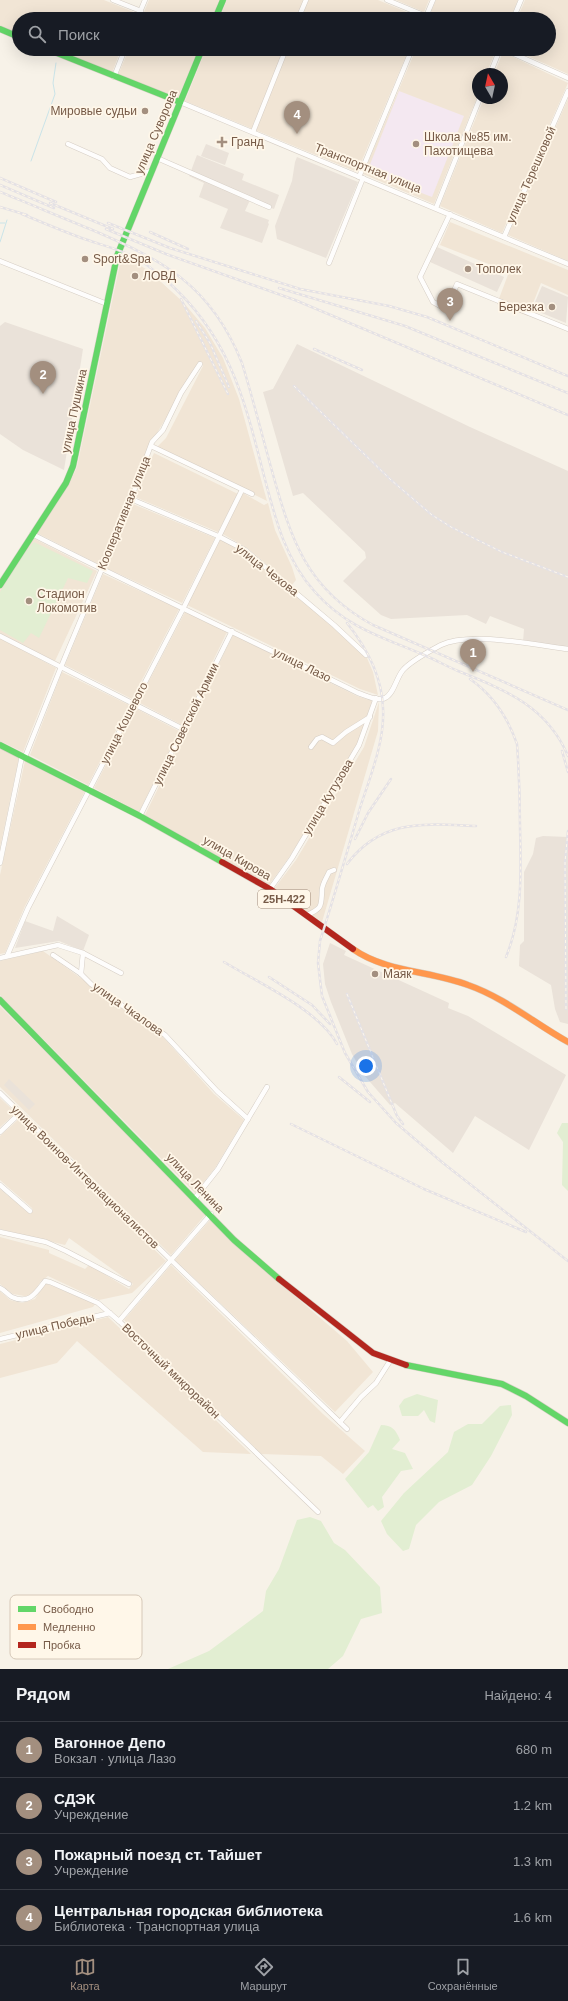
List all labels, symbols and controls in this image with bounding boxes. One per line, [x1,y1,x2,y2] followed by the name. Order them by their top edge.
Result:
[12,12,556,56] search box
[26,23,48,45] icon: search
[58,26,100,43] text: Поиск
[472,68,508,104] north arrow
[132,87,180,176] street label: улица Суворова
[284,101,310,134] pin: 4
[50,104,137,118] place label: Мировые судьи
[140,106,150,116] marker: Мировые судьи
[503,125,559,225] street label: улица Терешковой
[424,130,512,158] place label: Школа №85 им. Пахотищева
[231,135,264,149] place label: Гранд
[216,136,228,148] marker: Гранд
[411,139,421,149] marker: Школа №85 им. Пахотищева
[313,140,424,196] street label: Транспортная улица
[93,252,151,266] place label: Sport&Spa
[80,254,90,264] marker: Sport&Spa
[476,262,522,276] place label: Тополек
[463,264,473,274] marker: Тополек
[143,269,176,283] place label: ЛОВД
[130,271,140,281] marker: ЛОВД
[437,288,463,321] pin: 3
[499,300,544,314] place label: Березка
[547,302,557,312] marker: Березка
[30,361,56,394] pin: 2
[58,367,90,454] street label: улица Пушкина
[95,454,153,572] street label: Кооперативная улица
[233,541,302,599] street label: улица Чехова
[37,587,97,615] place label: Стадион Локомотив
[24,596,34,606] marker: Стадион Локомотив
[460,639,486,672] pin: 1
[271,645,334,685] street label: улица Лазо
[150,661,222,787] street label: улица Советской Армии
[97,679,151,766] street label: улица Кошевого
[300,756,356,837] street label: улица Кутузова
[200,833,274,883] street label: улица Кирова
[258,890,310,908] road number: 25Н-422
[383,967,412,981] place label: Маяк
[370,969,380,979] marker: Маяк
[90,979,166,1039] street label: улица Чкалова
[356,1056,376,1076] your location
[8,1102,162,1252] street label: улица Воинов-Интернационалистов
[163,1150,227,1216] street label: улица Ленина
[14,1310,96,1342] street label: улица Победы
[119,1320,223,1422] street label: Восточный микрорайон
[10,1595,142,1659] legend
[43,1603,94,1615] text: Свободно
[43,1621,95,1633] text: Медленно
[43,1639,81,1651] text: Пробка
[16,1685,71,1704] text: Рядом
[484,1688,552,1703] text: Найдено: 4
[54,1734,166,1751] text: Вагонное Депо
[25,1742,33,1757] text: 1
[516,1742,552,1757] text: 680 m
[54,1751,176,1766] text: Вокзал · улица Лазо
[54,1790,95,1807] text: СДЭК
[25,1798,33,1813] text: 2
[513,1798,552,1813] text: 1.2 km
[54,1807,129,1822] text: Учреждение
[54,1846,262,1863] text: Пожарный поезд ст. Тайшет
[25,1854,33,1869] text: 3
[513,1854,552,1869] text: 1.3 km
[54,1863,129,1878] text: Учреждение
[54,1902,323,1919] text: Центральная городская библиотека
[25,1910,33,1925] text: 4
[513,1910,552,1925] text: 1.6 km
[54,1919,260,1934] text: Библиотека · Транспортная улица
[70,1956,100,1992] tab: Карта
[240,1956,287,1992] tab: Маршрут
[428,1956,498,1992] tab: Сохранённые

